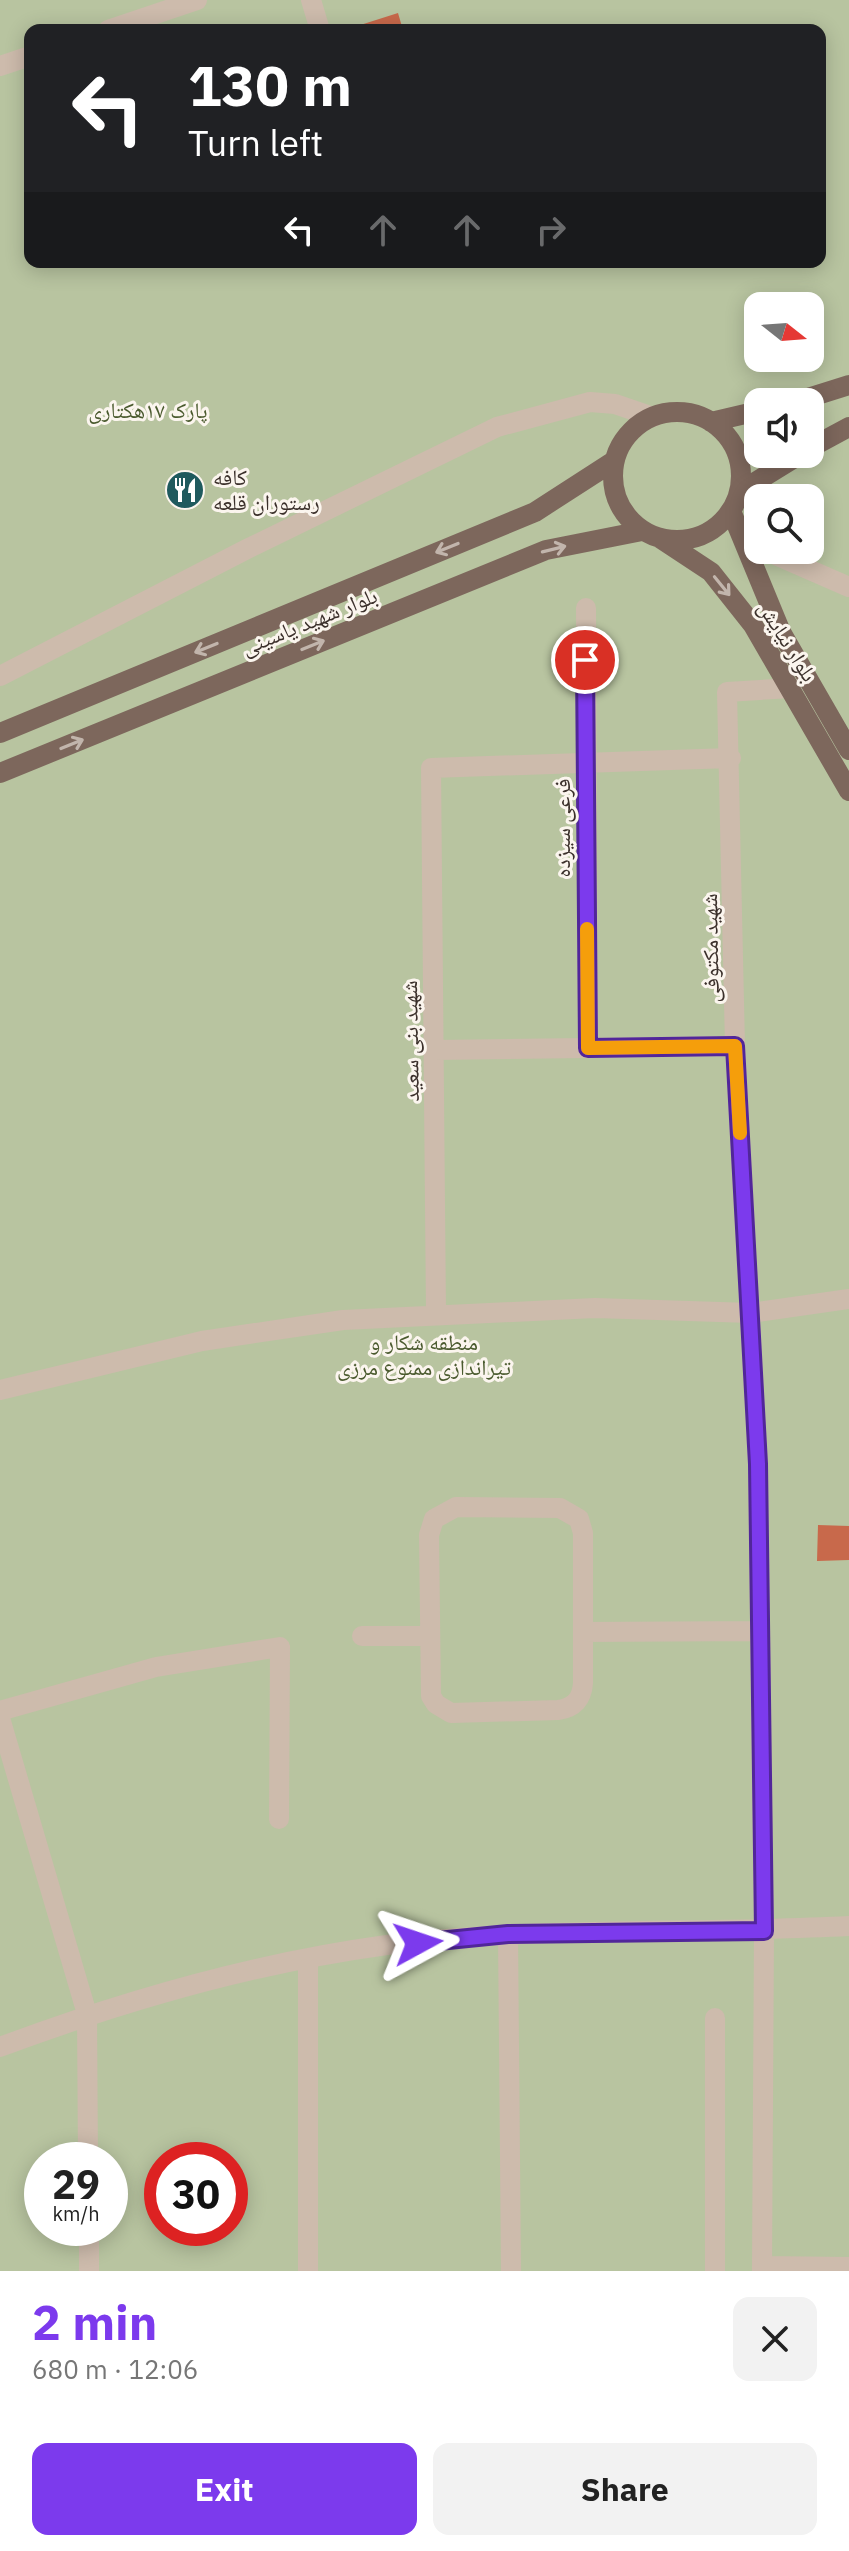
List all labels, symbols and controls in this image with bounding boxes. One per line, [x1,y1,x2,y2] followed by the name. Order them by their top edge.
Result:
[188,49,352,121] text: 130 m
[56,56,160,160] icon: left
[188,119,323,166] text: Turn left
[277,208,321,252] icon: left
[361,208,405,252] icon: ahead
[445,208,489,252] icon: ahead
[529,208,573,252] icon: right
[744,292,824,372] north arrow
[744,292,824,564] map controls
[744,388,824,468] button: sound
[88,395,208,424] park label: پارک ۱۷هکتاری
[213,462,320,516] place label: کافه رستوران قلعه
[164,469,206,511] restaurant icon: کافه رستوران قلعه
[744,484,824,564] button: search
[541,541,567,556] one-way arrow
[435,542,460,557] one-way arrow
[713,575,731,596] one-way arrow
[237,580,381,661] street label: بلوار شهید یاسینی
[752,595,825,687] street label: بلوار نیایش
[551,626,619,694] pin
[300,637,325,652] one-way arrow
[563,638,607,682] icon: arrive
[194,641,219,656] one-way arrow
[59,735,84,750] one-way arrow
[547,779,576,877] street label: فرعی سیزده
[694,893,725,1003] street label: شهید مکتوفی
[394,980,425,1102] street label: شهید بنی سعید
[337,1327,511,1381] park label: منطقه شکار و تیراندازی ممنوع مرزی
[376,1901,460,1985] position arrow
[144,2142,248,2246] speed limit sign: 30
[52,2158,100,2210] text: 29
[52,2200,100,2227] text: km/h
[32,2291,157,2353] text: 2 min
[733,2297,817,2381] button: close
[32,2352,198,2386] text: 680 m · 12:06
[32,2443,417,2535] button: Exit
[433,2443,817,2535] button: Share

